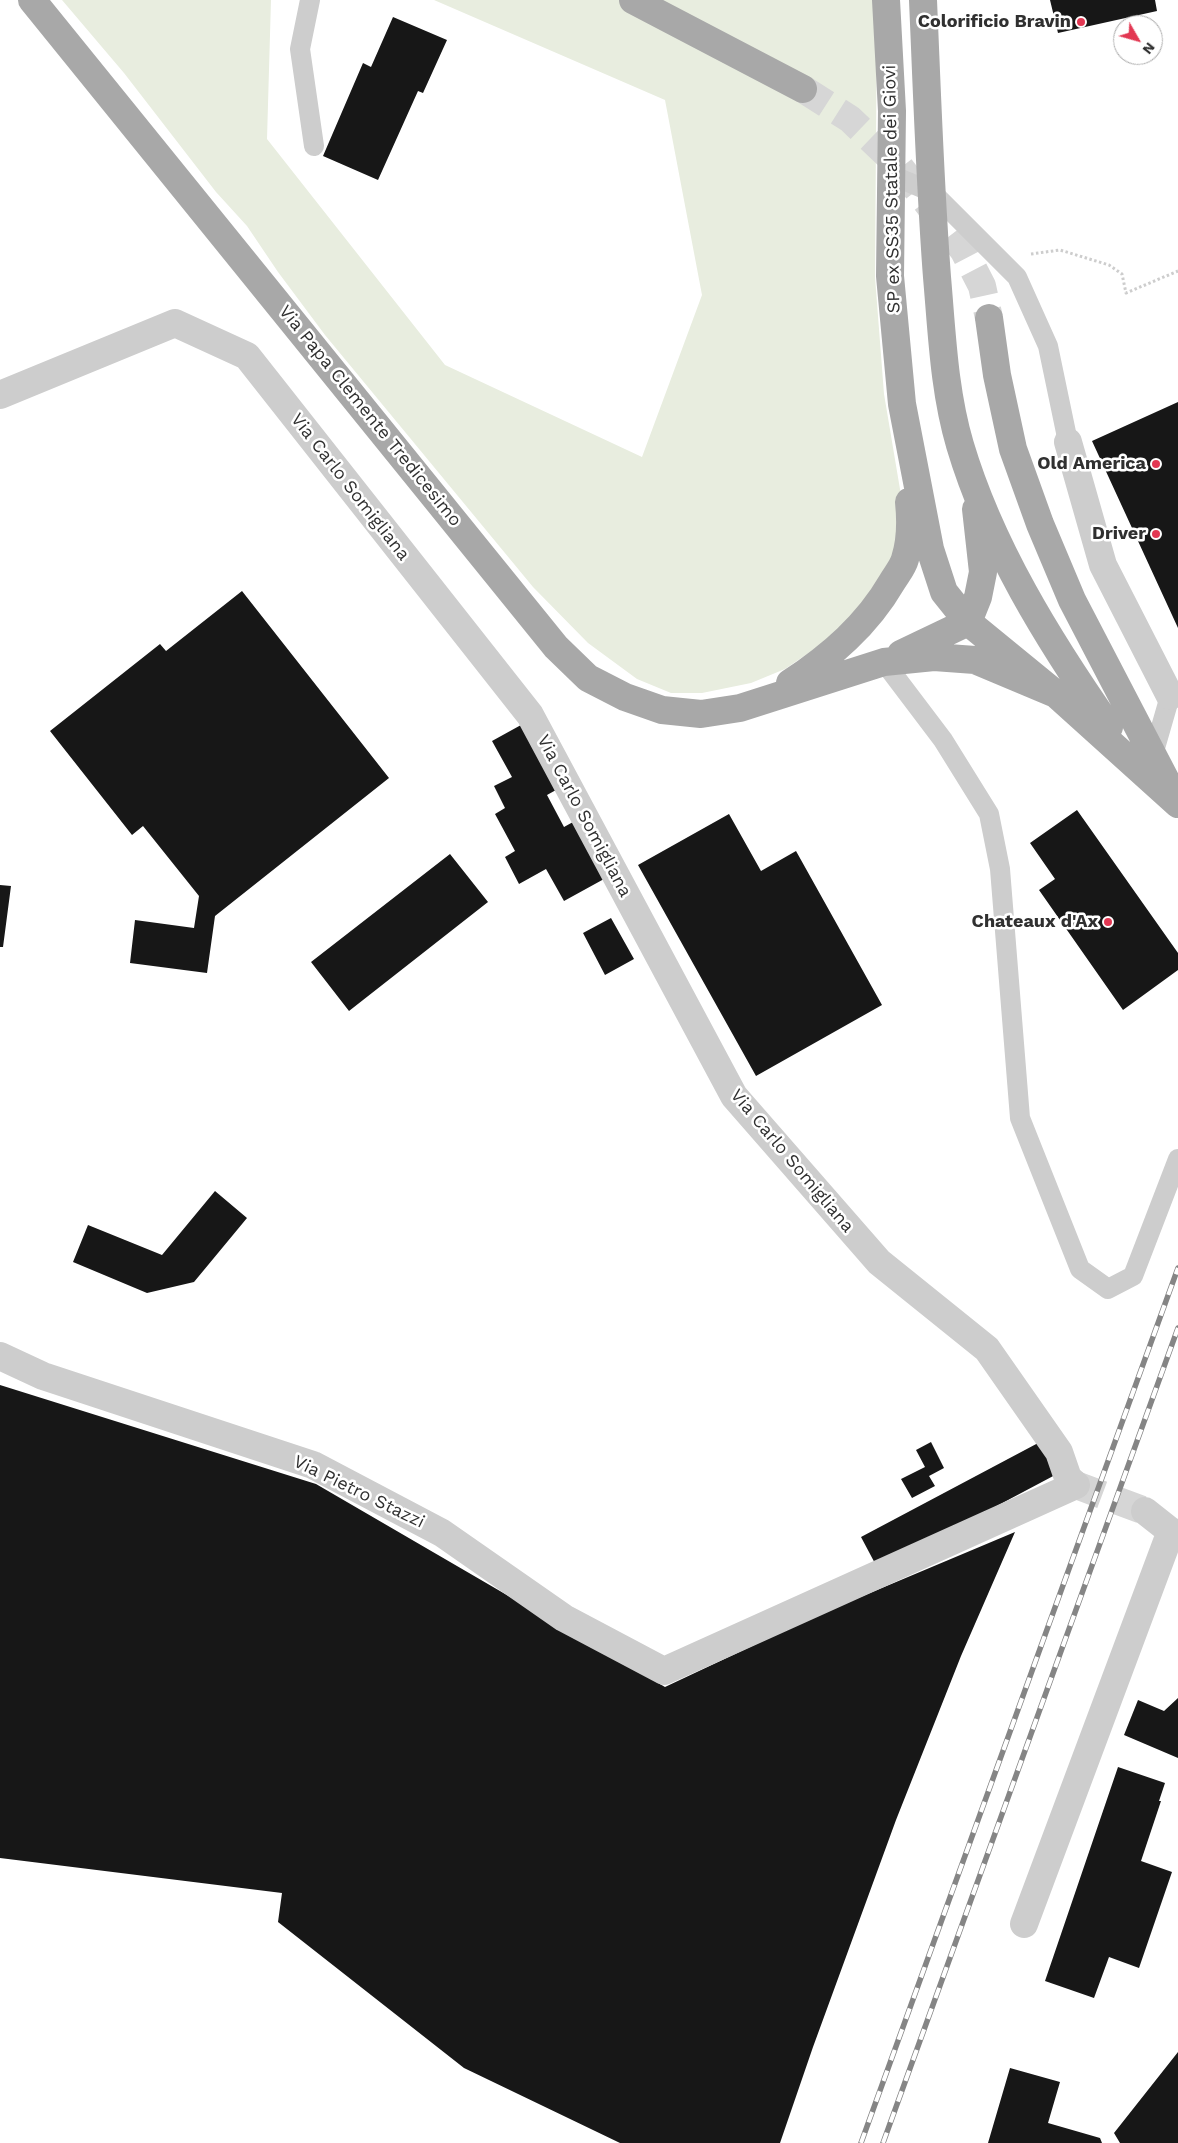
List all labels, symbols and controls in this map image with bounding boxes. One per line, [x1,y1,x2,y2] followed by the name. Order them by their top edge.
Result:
[918,11,1071,33] place label: Colorificio Bravin
[1113,15,1163,65] north arrow
[1075,16,1087,28] marker: Colorificio Bravin
[1140,40,1159,58] text: N
[879,65,905,313] street label: SP ex SS35 Statale dei Giovi
[274,301,466,531] street label: Via Papa Clemente Tredicesimo
[286,409,414,565] street label: Via Carlo Somigliana
[1037,453,1146,475] place label: Old America
[1150,458,1162,470] marker: Old America
[1092,523,1146,545] place label: Driver
[1150,528,1162,540] marker: Driver
[532,731,636,901] street label: Via Carlo Somigliana
[972,911,1098,933] place label: Chateaux d'Ax
[1102,916,1114,928] marker: Chateaux d'Ax
[726,1085,858,1237] street label: Via Carlo Somigliana
[290,1451,428,1533] street label: Via Pietro Stazzi

